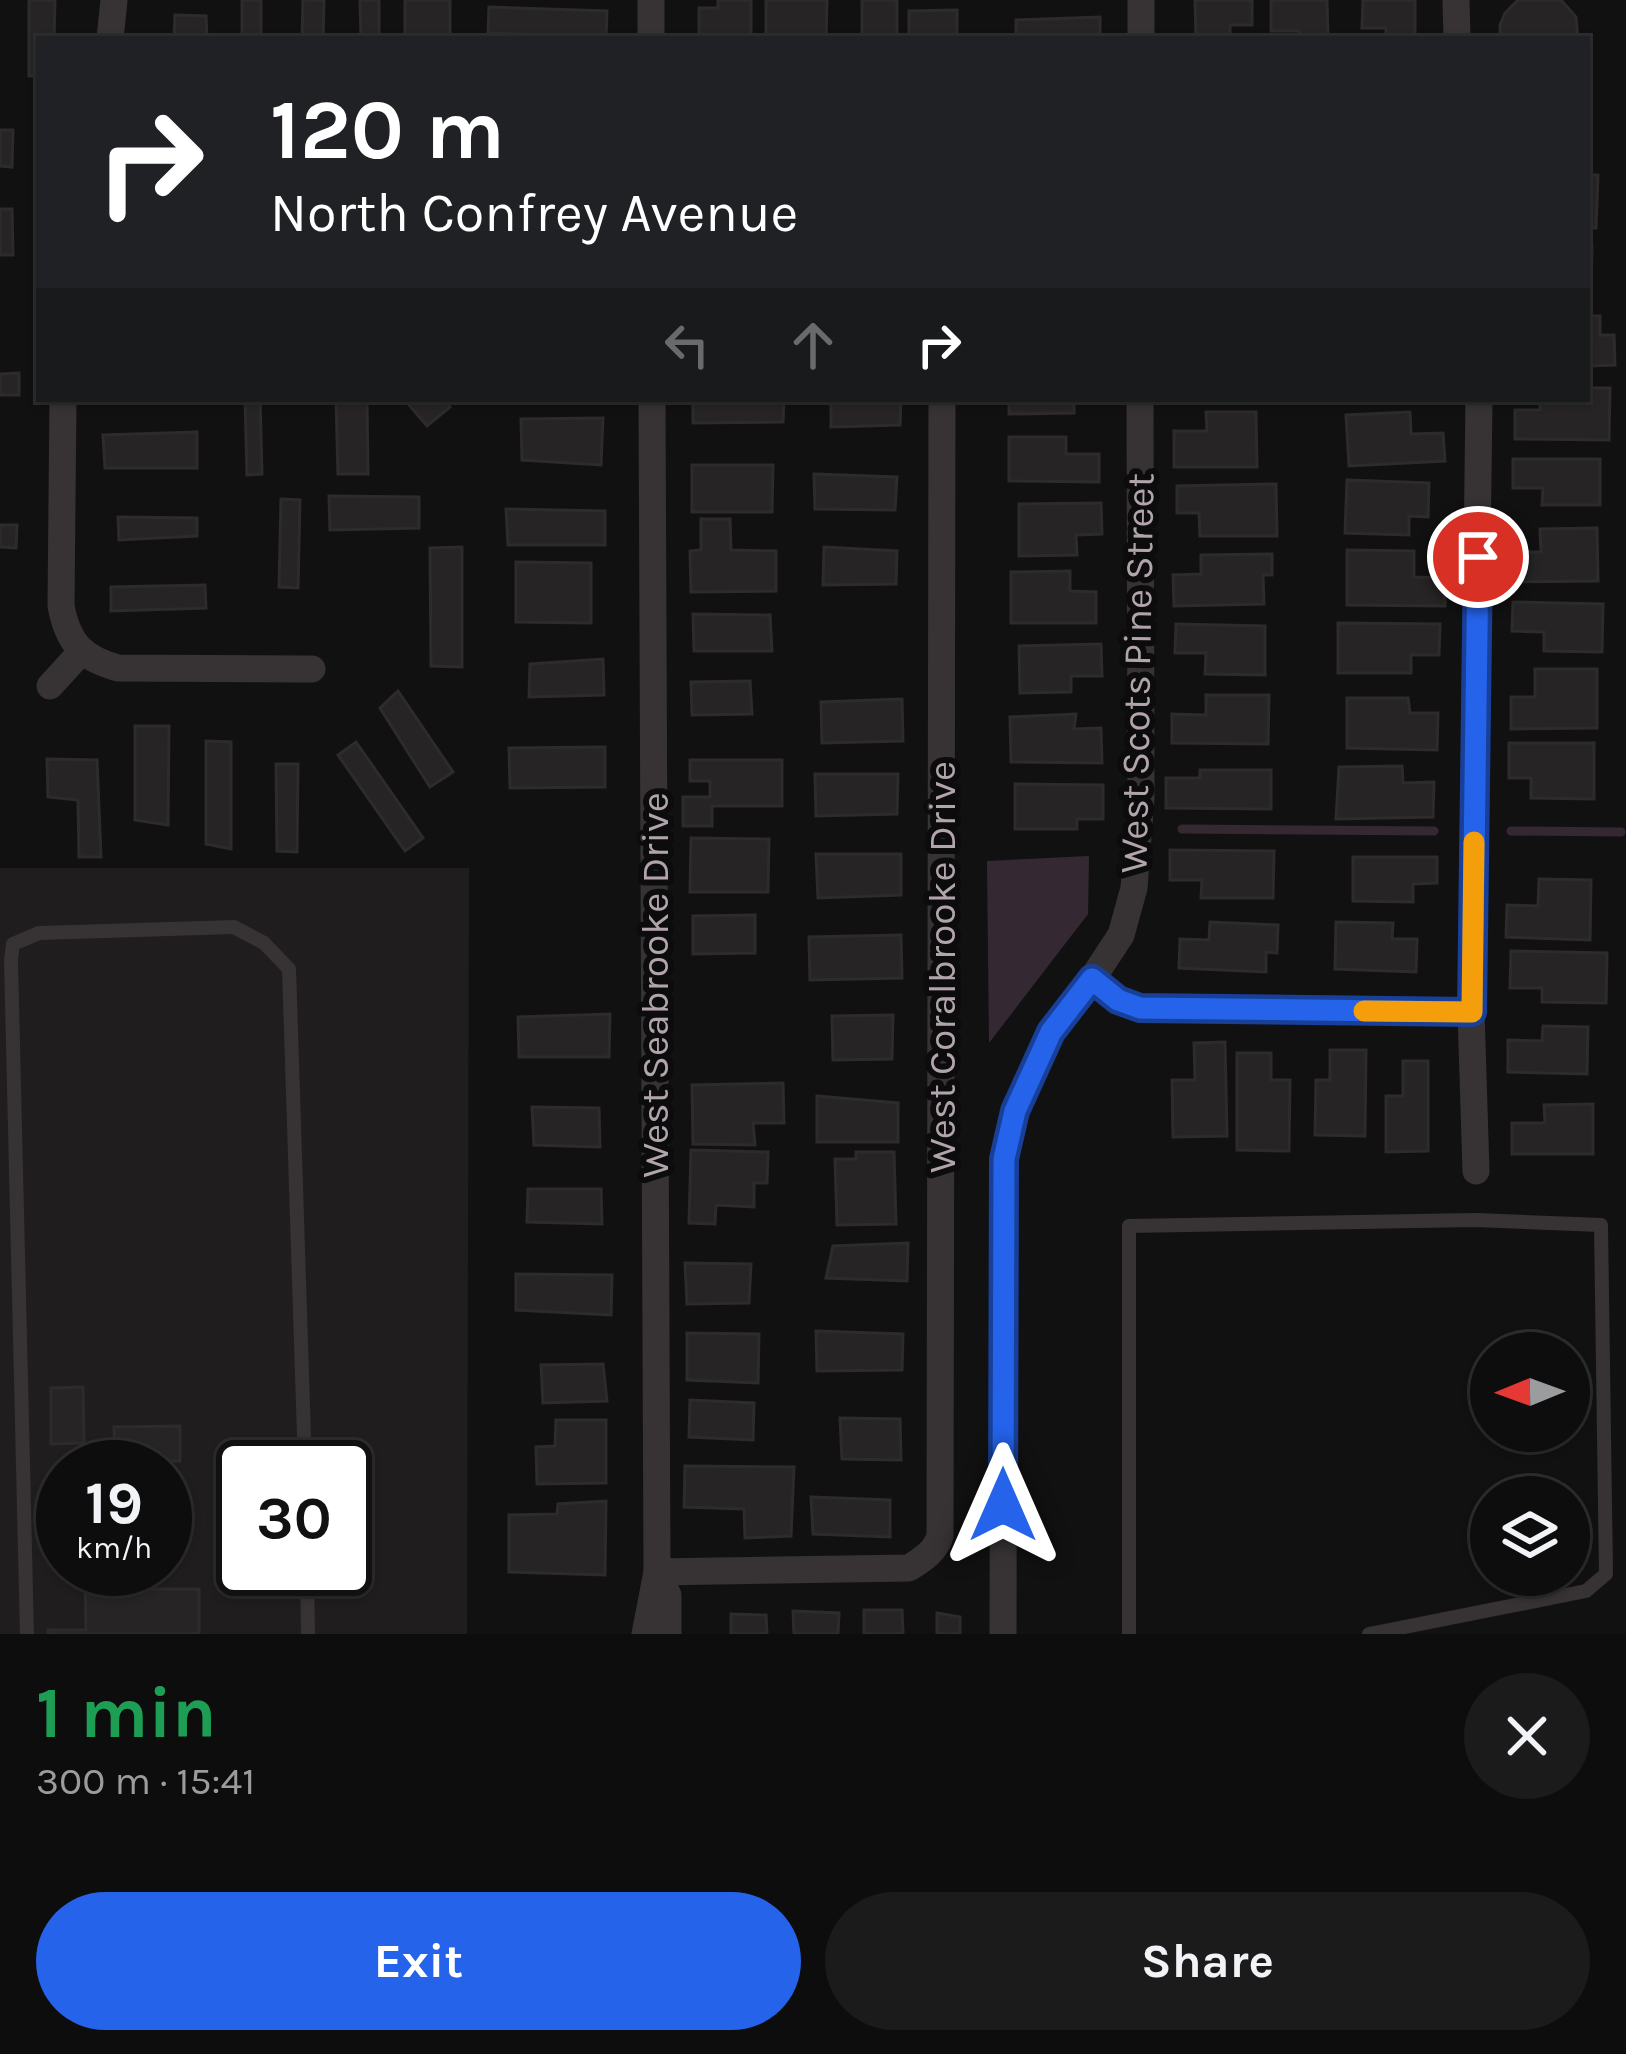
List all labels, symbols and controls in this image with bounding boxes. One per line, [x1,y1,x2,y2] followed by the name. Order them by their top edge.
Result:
[270,81,505,179] text: 120 m
[72,84,228,240] icon: right
[270,181,798,245] text: North Confrey Avenue
[654,312,720,378] icon: left
[780,312,846,378] icon: ahead
[906,312,972,378] icon: right
[1111,472,1163,874] street label: West Scots Pine Street
[1427,506,1529,608] pin
[1445,524,1511,590] icon: arrive
[919,761,965,1173] street label: West Coralbrooke Drive
[632,792,678,1178] street label: West Seabrooke Drive
[1470,1332,1590,1452] north arrow
[1470,1332,1590,1596] map controls
[216,1440,372,1596] speed limit sign: 30
[940,1442,1066,1568] position arrow
[85,1468,143,1538] text: 19
[1470,1476,1590,1596] button: layers
[76,1530,152,1566] text: km/h
[36,1671,217,1755] text: 1 min
[1464,1673,1590,1799] button: close
[36,1758,255,1804] text: 300 m · 15:41
[36,1892,801,2030] button: Exit
[825,1892,1590,2030] button: Share

